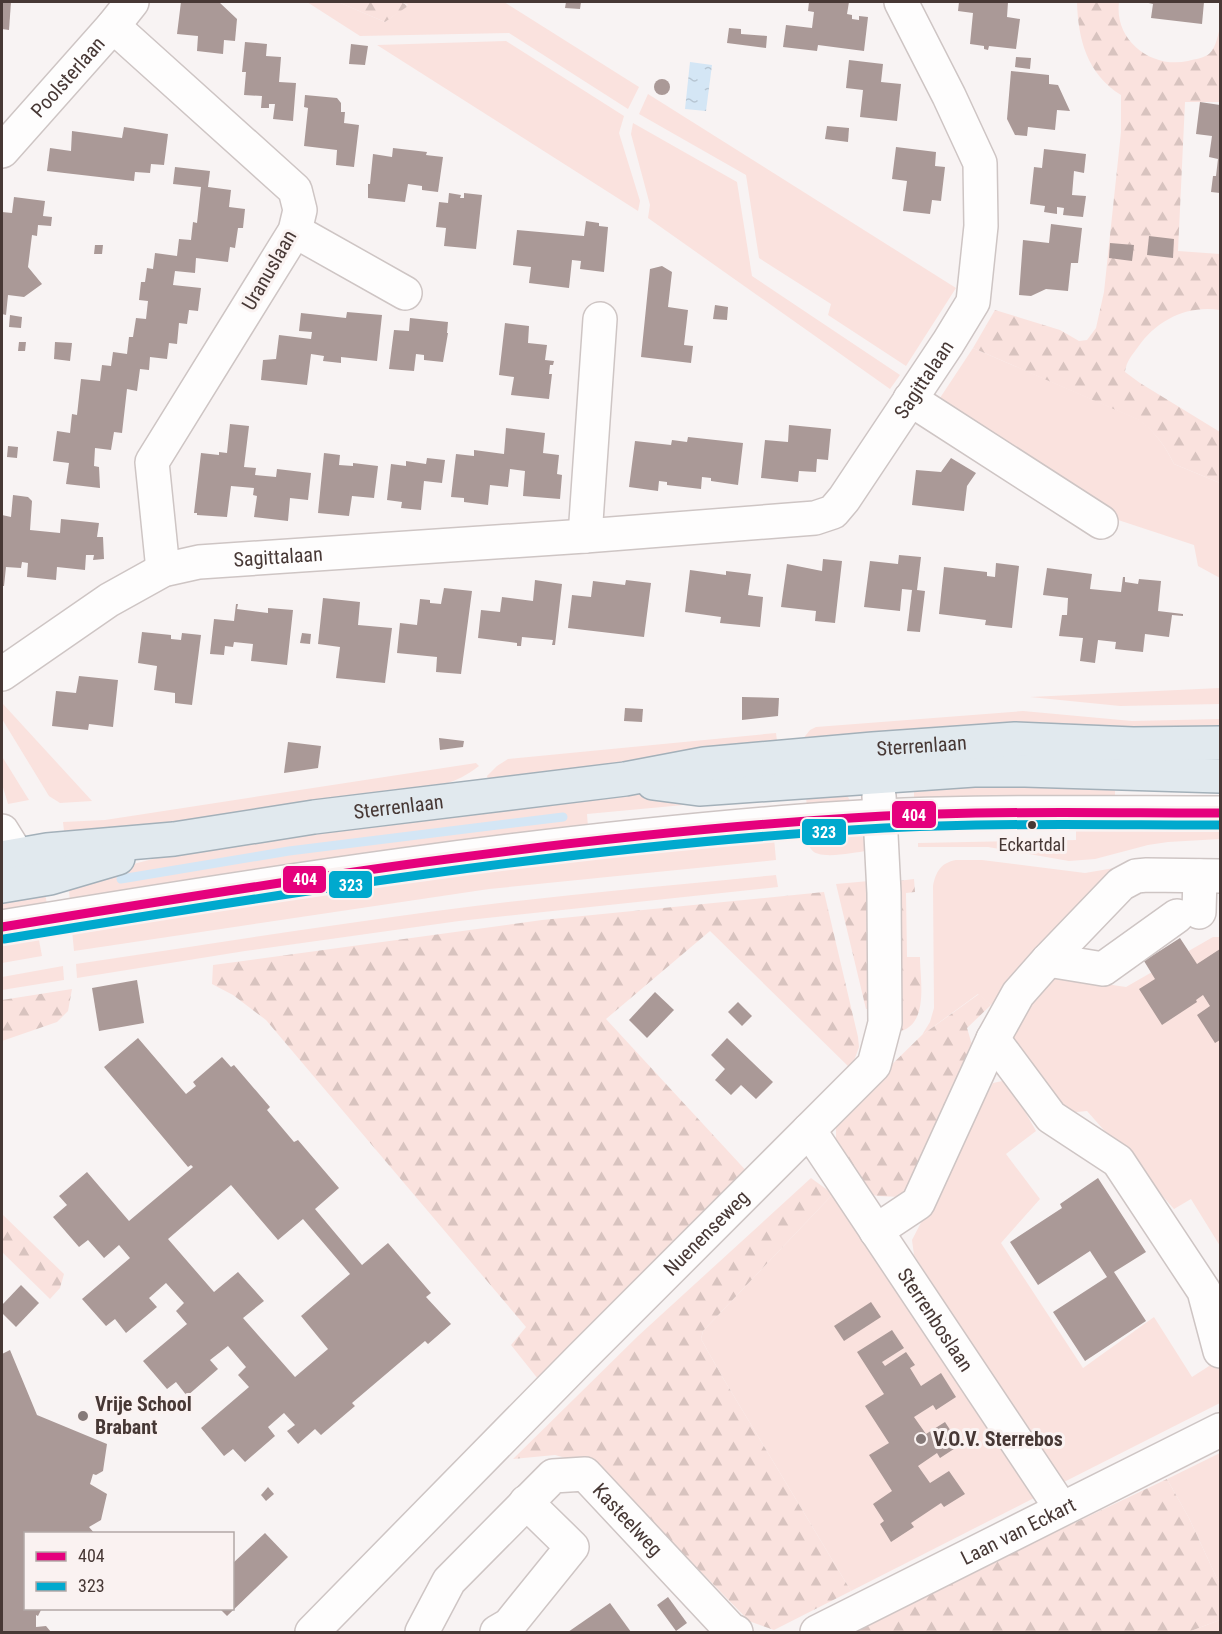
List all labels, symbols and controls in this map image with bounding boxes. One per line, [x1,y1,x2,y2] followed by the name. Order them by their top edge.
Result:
[26,32,110,122] street label: Poolsterlaan
[236,226,302,314] street label: Uranuslaan
[889,336,958,423] street label: Sagittalaan
[233,542,323,572] street label: Sagittalaan
[876,730,967,761] street label: Sterrenlaan
[352,789,445,824] street label: Sterrenlaan
[891,800,937,829] line badge: 404
[902,806,926,825] text: 404
[801,818,847,846] line badge: 323
[1026,819,1038,831] marker: Eckartdal
[812,823,836,842] text: 323
[999,834,1065,855] place label: Eckartdal
[282,865,327,894] line badge: 404
[293,870,317,889] text: 404
[328,870,373,899] line badge: 323
[339,876,363,895] text: 323
[658,1185,754,1281] street label: Nuenenseweg
[892,1263,979,1376] street label: Sterrenboslaan
[95,1392,192,1439] place label: Vrije School Brabant
[76,1409,90,1423] marker: Vrije School Brabant
[933,1427,1063,1451] place label: V.O.V. Sterrebos
[914,1432,928,1446] marker: V.O.V. Sterrebos
[588,1478,668,1561] street label: Kasteelweg
[957,1492,1080,1570] street label: Laan van Eckart
[24,1532,234,1610] legend
[78,1545,105,1566] text: 404
[78,1575,105,1596] text: 323

